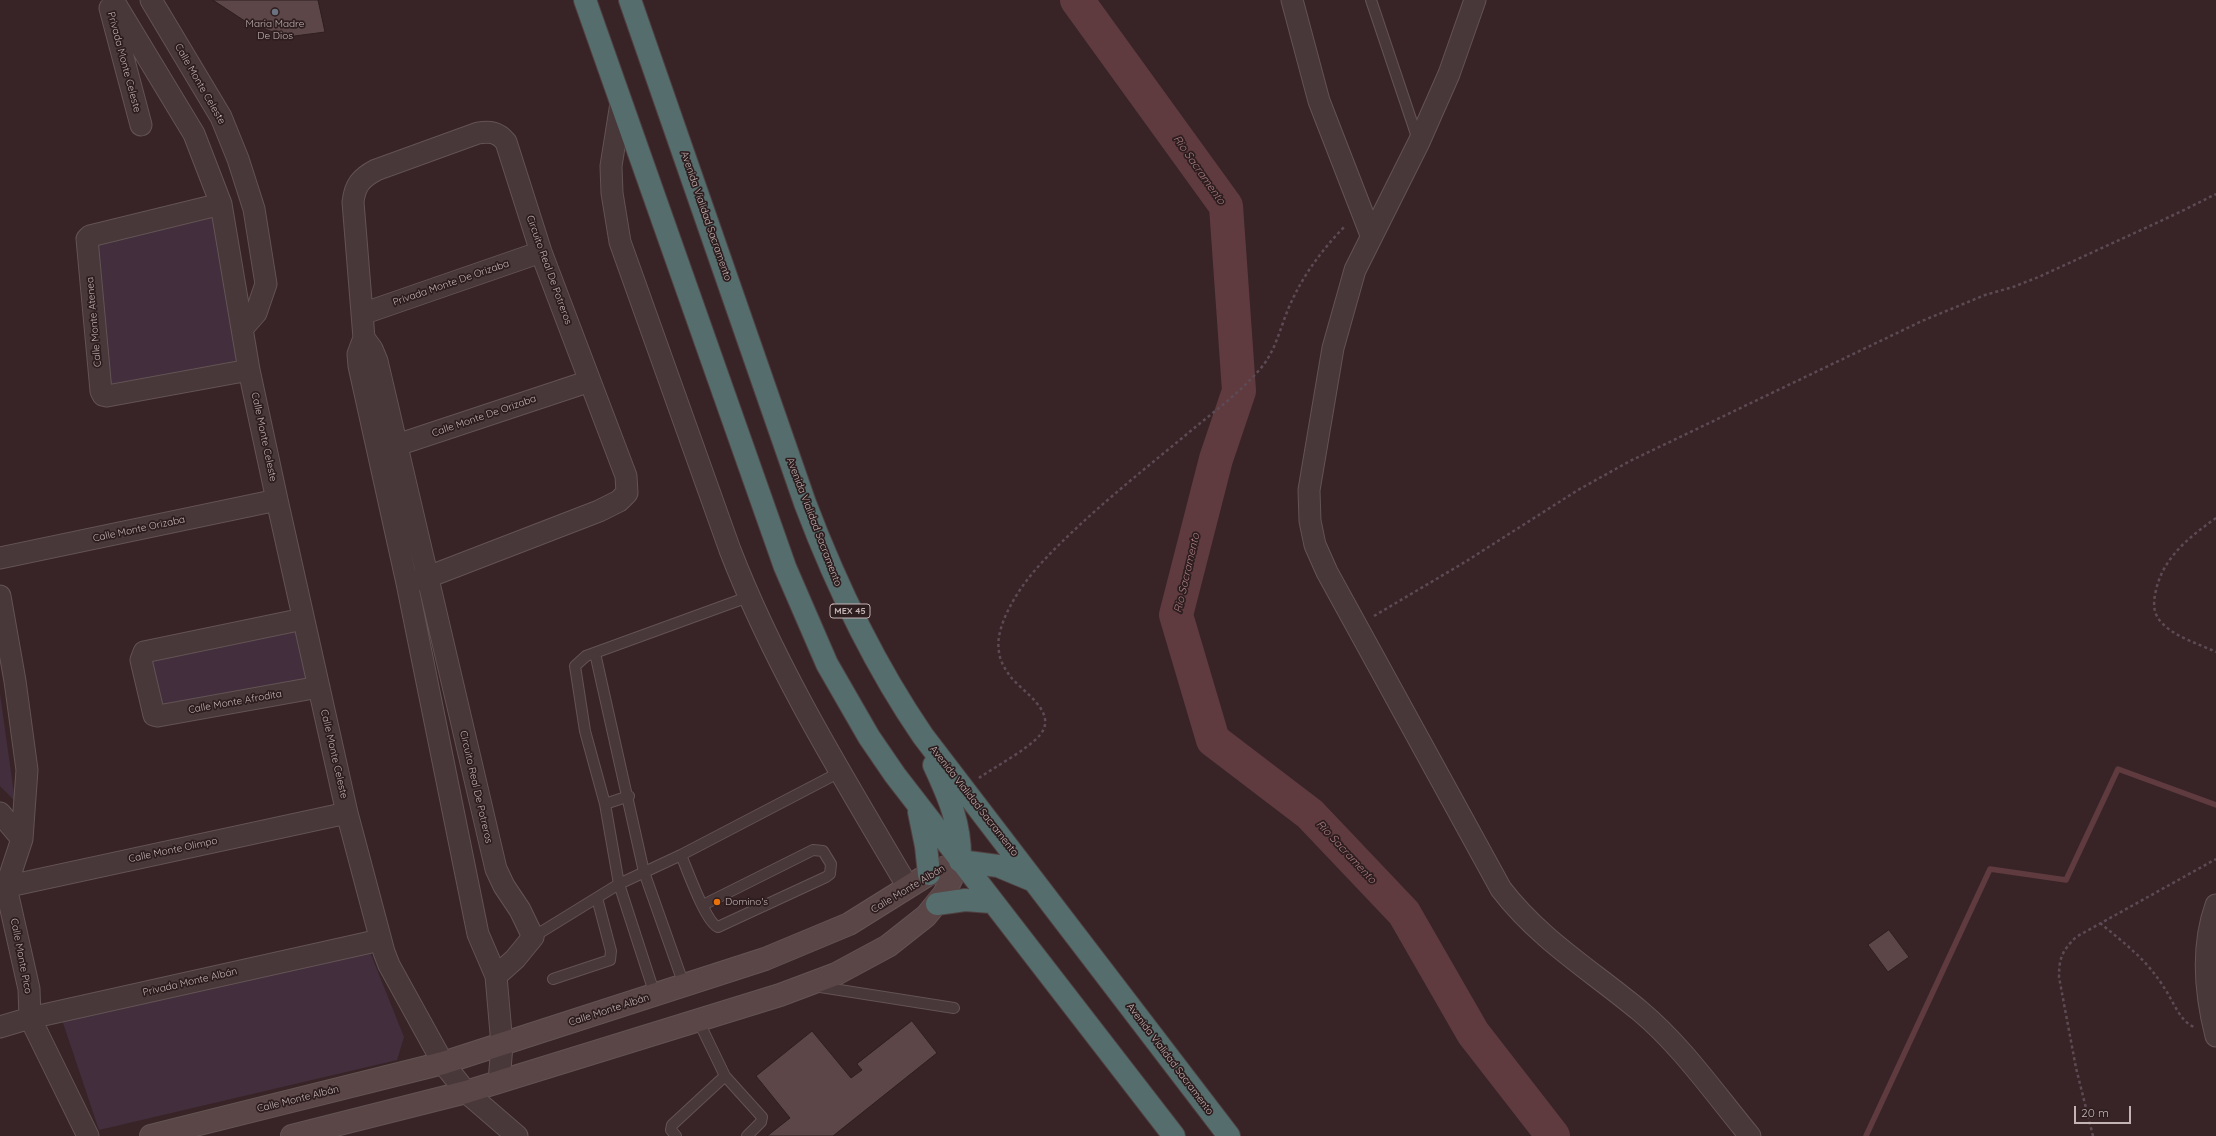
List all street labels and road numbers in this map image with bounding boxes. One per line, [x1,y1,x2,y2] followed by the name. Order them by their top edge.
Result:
[105,10,143,114] street label: Privada Monte Celeste
[172,42,228,126] street label: Calle Monte Celeste
[678,149,734,283] street label: Avenida Vialidad Sacramento
[524,214,574,326] street label: Circuito Real De Potreros
[391,257,511,309] street label: Privada Monte De Orizaba
[84,277,104,367] street label: Calle Monte Atenea
[249,391,279,483] street label: Calle Monte Celeste
[430,392,538,440] street label: Calle Monte De Orizaba
[784,456,844,588] street label: Avenida Vialidad Sacramento
[92,513,186,545] street label: Calle Monte Orizaba
[830,604,870,618] road number: MEX 45
[187,688,283,716] street label: Calle Monte Afrodita
[318,708,350,800] street label: Calle Monte Celeste
[457,729,495,845] street label: Circuito Real De Potreros
[927,743,1021,859] street label: Avenida Vialidad Sacramento
[127,835,219,865] street label: Calle Monte Olimpo
[869,862,947,916] street label: Calle Monte Albán
[8,917,34,995] street label: Calle Monte Pico
[142,965,238,999] street label: Privada Monte Albán
[567,991,651,1029] street label: Calle Monte Albán
[1124,1001,1216,1117] street label: Avenida Vialidad Sacramento
[256,1083,340,1115] street label: Calle Monte Albán

